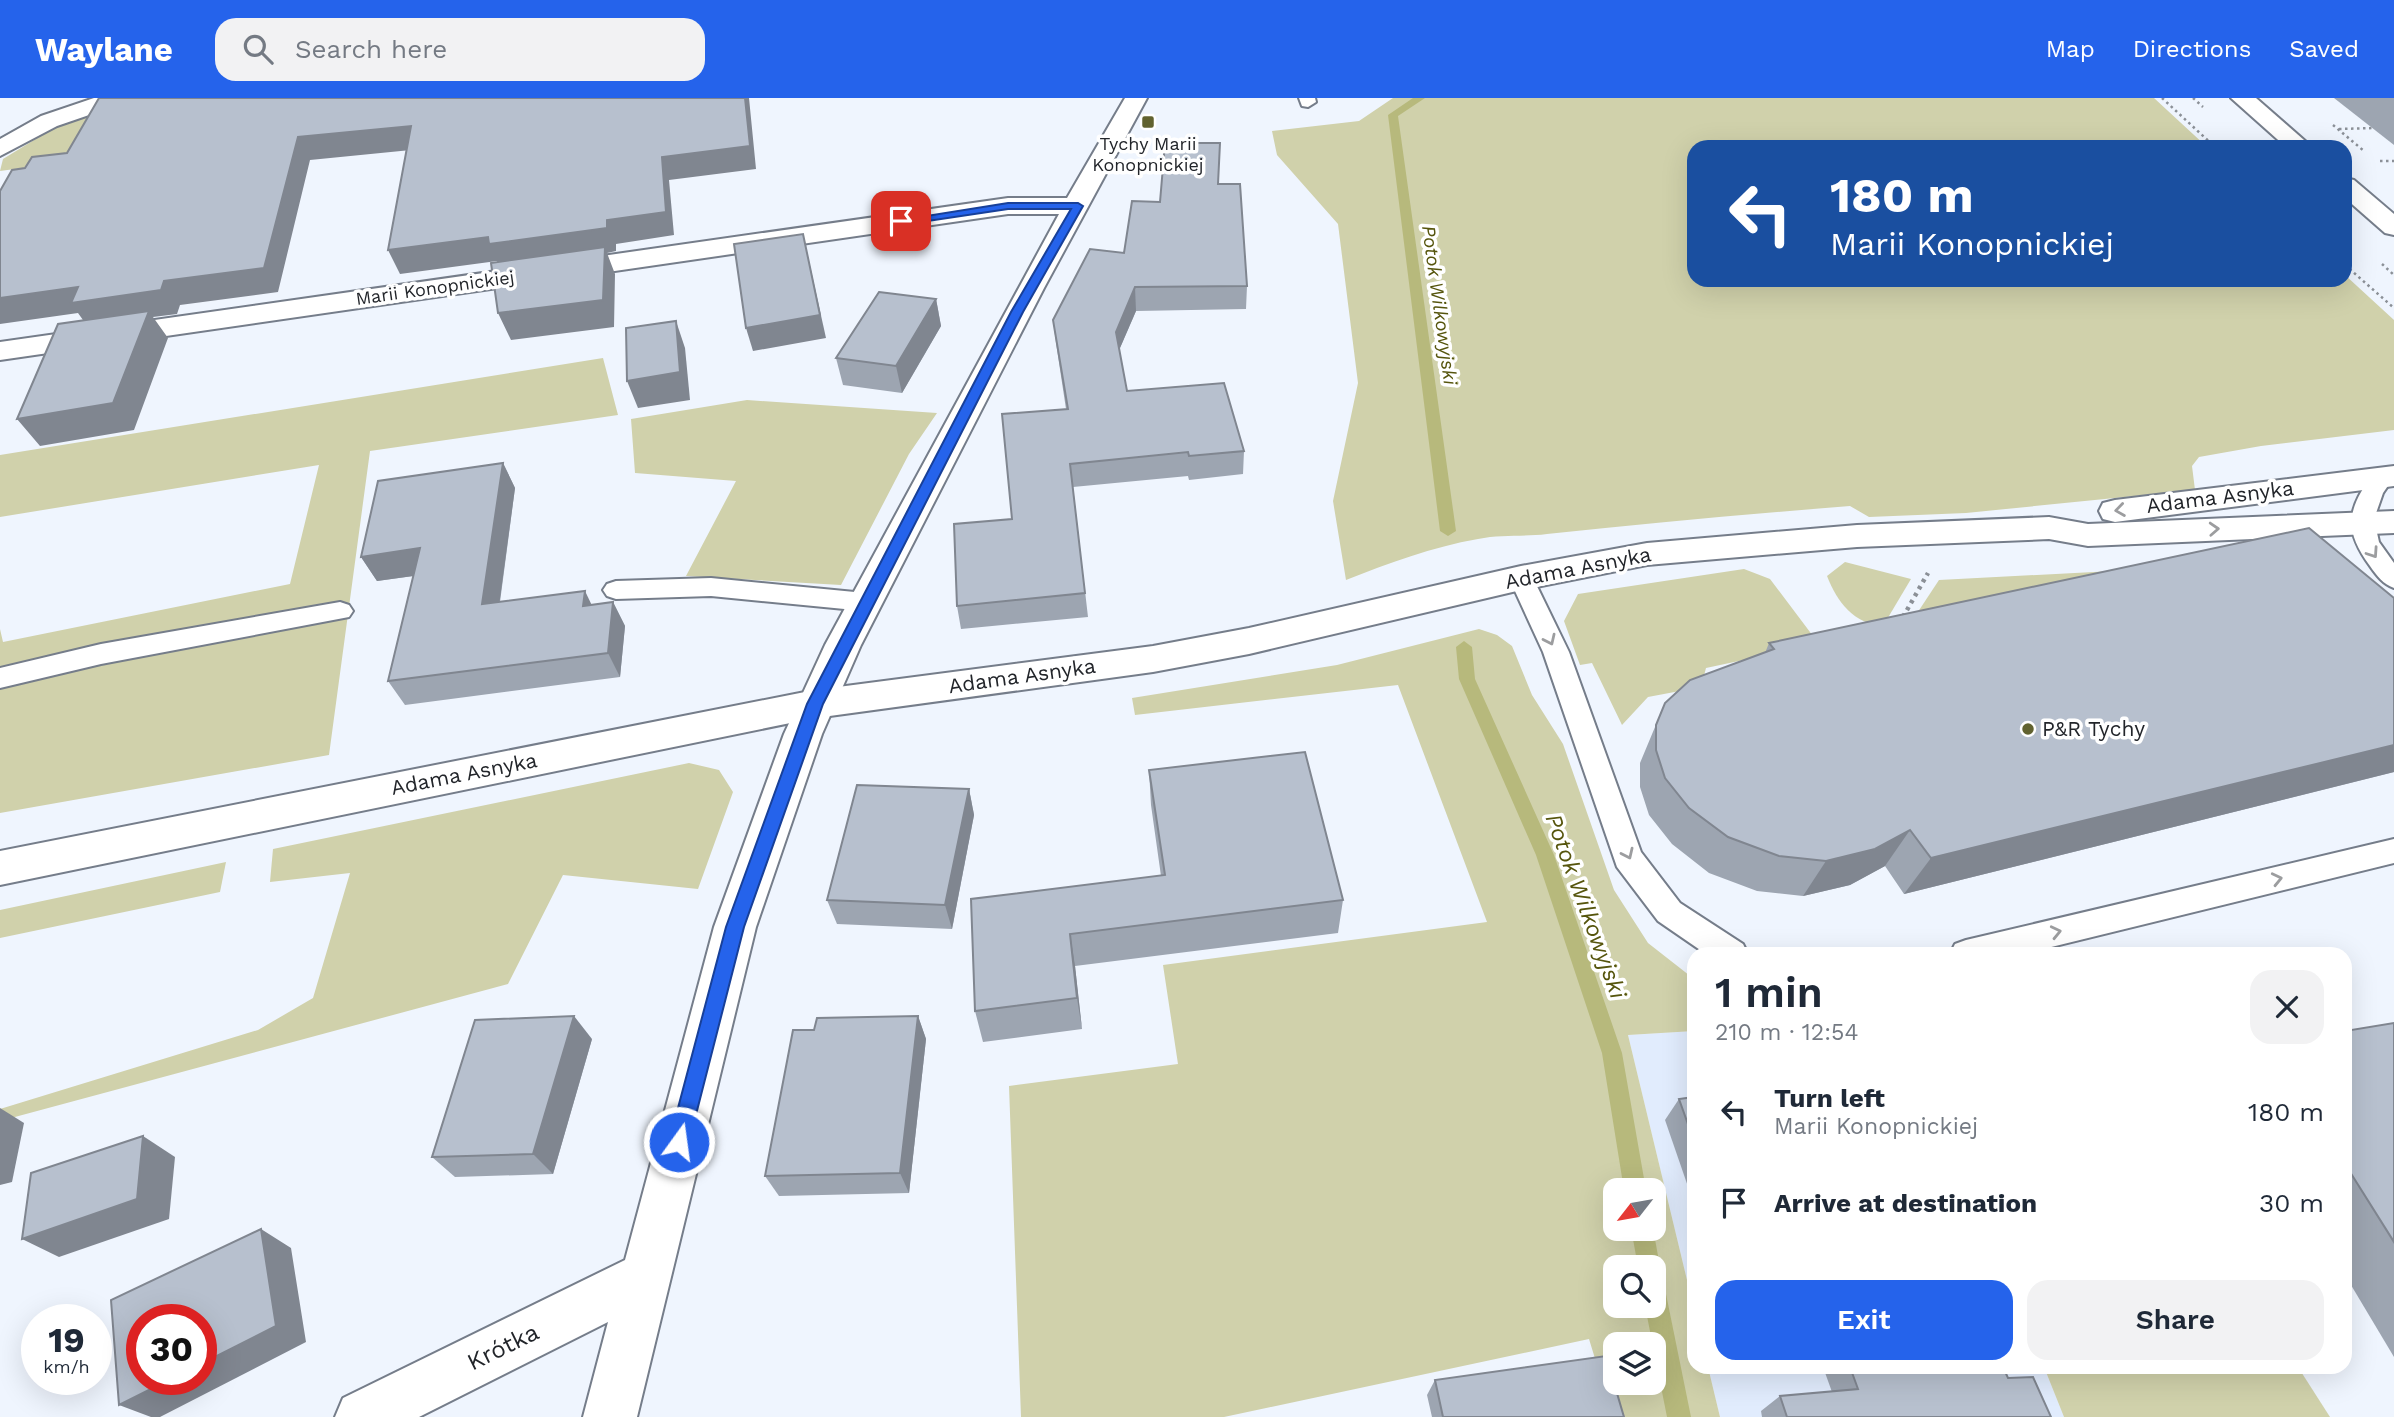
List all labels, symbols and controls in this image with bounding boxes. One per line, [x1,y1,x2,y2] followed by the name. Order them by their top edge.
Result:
[215,18,705,81] search box
[35,30,173,69] text: Waylane
[239,30,277,68] icon: search
[295,34,447,64] text: Search here
[2046,35,2095,63] text: Map
[2133,35,2251,63] text: Directions
[2289,35,2359,63] text: Saved
[1140,114,1156,130] marker: Tychy Marii Konopnickiej
[1092,133,1204,175] place label: Tychy Marii Konopnickiej
[1830,166,1974,224] text: 180 m
[1715,168,1806,259] icon: left
[871,191,931,251] pin
[882,202,920,240] icon: arrive
[1417,224,1462,387] water label: Potok Wilkowyjski
[1830,225,2114,263] text: Marii Konopnickiej
[354,266,516,309] street label: Marii Konopnickiej
[2145,475,2295,518] street label: Adama Asnyka
[2114,503,2126,518] one-way arrow
[2209,521,2220,536] one-way arrow
[1503,541,1653,594] street label: Adama Asnyka
[2365,545,2378,558] one-way arrow
[1542,633,1556,645] one-way arrow
[947,653,1097,698] street label: Adama Asnyka
[2042,716,2145,741] place label: P&R Tychy
[2020,721,2036,737] marker: P&R Tychy
[389,747,539,800] street label: Adama Asnyka
[1540,810,1632,1003] water label: Potok Wilkowyjski
[1619,847,1633,859] one-way arrow
[2271,873,2283,887] one-way arrow
[2050,926,2062,940] one-way arrow
[1715,968,1823,1017] text: 1 min
[2250,970,2324,1044] button: close
[1715,1019,1859,1046] text: 210 m · 12:54
[1774,1083,1885,1113] text: Turn left
[1715,1093,1753,1131] icon: left
[2248,1097,2324,1127] text: 180 m
[642,1105,716,1179] position arrow
[1774,1113,1978,1140] text: Marii Konopnickiej
[1603,1178,1666,1241] north arrow
[1603,1178,1666,1395] map controls
[1715,1184,1753,1222] icon: arrive
[1774,1188,2037,1218] text: Arrive at destination
[2259,1188,2324,1218] text: 30 m
[1603,1255,1666,1318] button: search
[1715,1280,2013,1360] button: Exit
[2027,1280,2324,1360] button: Share
[126,1304,217,1395] speed limit sign: 30
[463,1318,543,1376] street label: Krótka
[48,1319,85,1361] text: 19
[1603,1332,1666,1395] button: layers
[43,1356,90,1377] text: km/h

